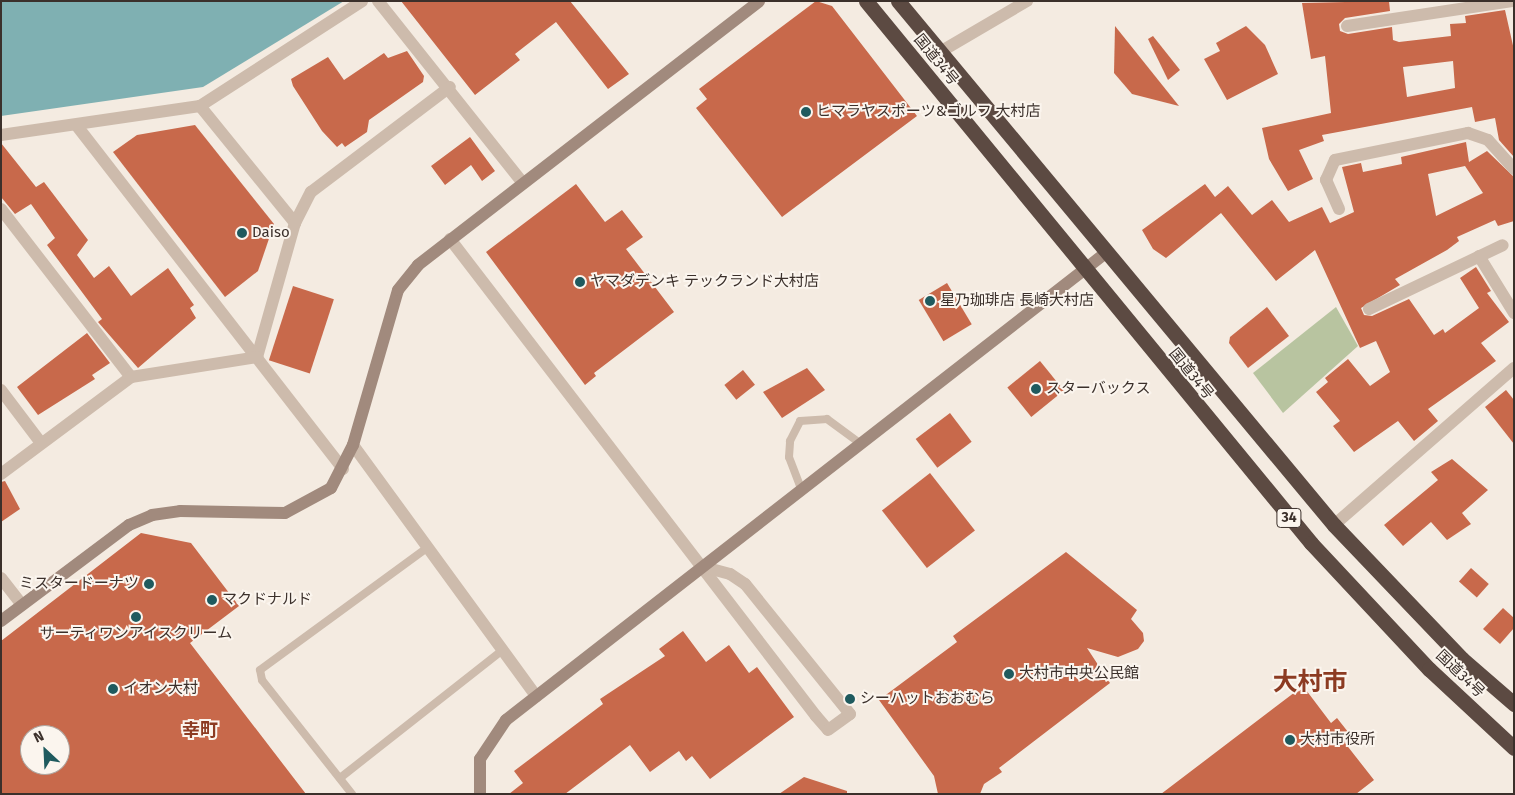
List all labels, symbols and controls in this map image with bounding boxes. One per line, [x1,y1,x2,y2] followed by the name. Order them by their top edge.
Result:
[910,31,962,89] street label: 国道34号
[816,103,1041,121] place label: ヒマラヤスポーツ&ゴルフ 大村店
[800,106,812,118] marker: ヒマラヤスポーツ&ゴルフ 大村店
[252,224,290,242] place label: Daiso
[236,227,248,239] marker: Daiso
[590,273,819,291] place label: ヤマダデンキ テックランド大村店
[574,276,586,288] marker: ヤマダデンキ テックランド大村店
[940,292,1094,310] place label: 星乃珈琲店 長崎大村店
[924,295,936,307] marker: 星乃珈琲店 長崎大村店
[1165,345,1217,403] street label: 国道34号
[1046,380,1151,398] place label: スターバックス
[1030,383,1042,395] marker: スターバックス
[1275,506,1303,530] road number: 34
[19,575,139,593] place label: ミスタードーナツ
[143,578,155,590] marker: ミスタードーナツ
[222,591,312,609] place label: マクドナルド
[206,594,218,606] marker: マクドナルド
[130,611,142,623] marker: サーティワンアイスクリーム
[39,625,233,643] place label: サーティワンアイスクリーム
[1432,647,1488,701] street label: 国道34号
[1019,665,1139,683] place label: 大村市中央公民館
[1273,667,1347,697] district label: 大村市
[1003,668,1015,680] marker: 大村市中央公民館
[123,680,198,698] place label: イオン大村
[107,683,119,695] marker: イオン大村
[860,690,995,708] place label: シーハットおおむら
[844,693,856,705] marker: シーハットおおむら
[182,719,218,741] district label: 幸町
[20,725,70,775] north arrow
[31,727,47,747] text: N
[1300,731,1375,749] place label: 大村市役所
[1284,734,1296,746] marker: 大村市役所

